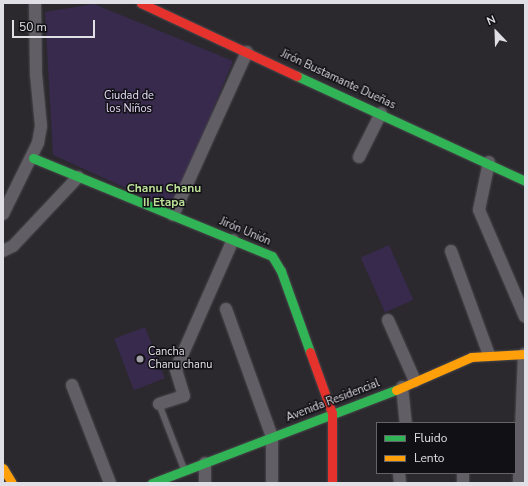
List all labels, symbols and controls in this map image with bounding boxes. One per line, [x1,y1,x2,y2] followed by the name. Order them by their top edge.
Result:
[14,12,97,38] scale bar
[476,12,516,52] north arrow
[484,12,498,29] text: N
[19,19,47,35] text: 50 m
[278,48,398,112] street label: Jirón Bustamante Dueñas
[104,90,154,116] park label: Ciudad de los Niños
[127,182,201,210] district label: Chanu Chanu II Etapa
[217,215,273,249] street label: Jirón Unión
[148,346,212,372] place label: Cancha Chanu chanu
[135,354,145,364] marker: Cancha Chanu chanu
[284,377,382,425] street label: Avenida Residencial
[376,422,516,474] legend
[414,430,447,446] text: Fluido
[414,450,444,466] text: Lento

